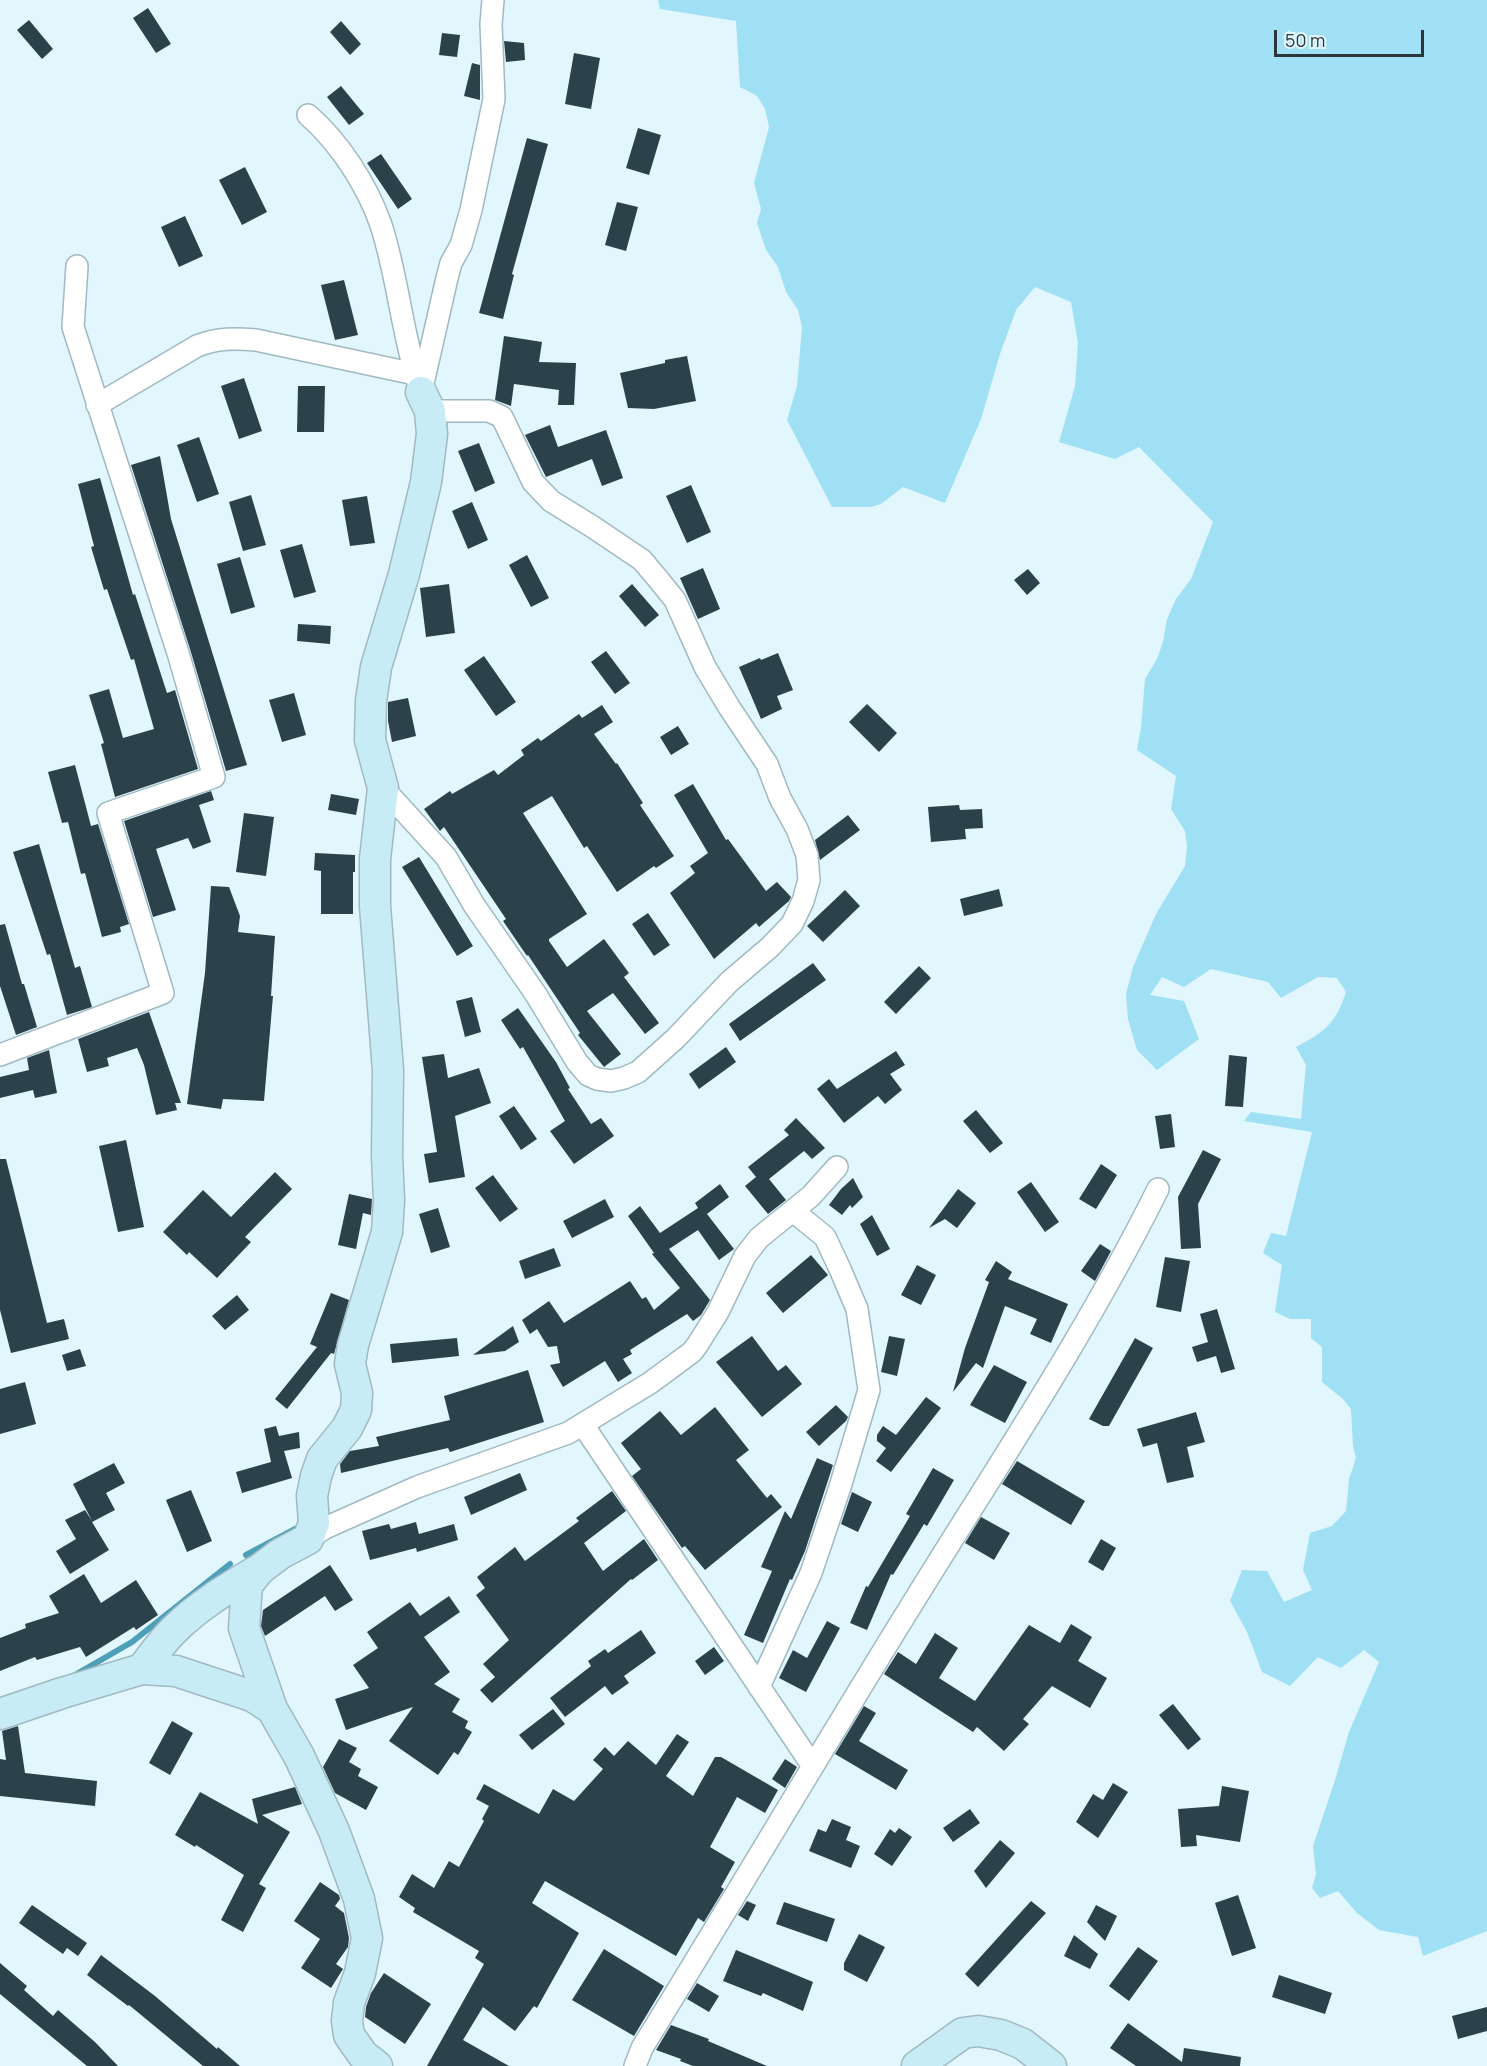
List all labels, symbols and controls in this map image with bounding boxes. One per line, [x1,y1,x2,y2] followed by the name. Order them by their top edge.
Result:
[1277,18,1427,56] scale bar
[1285,28,1325,52] text: 50 m

